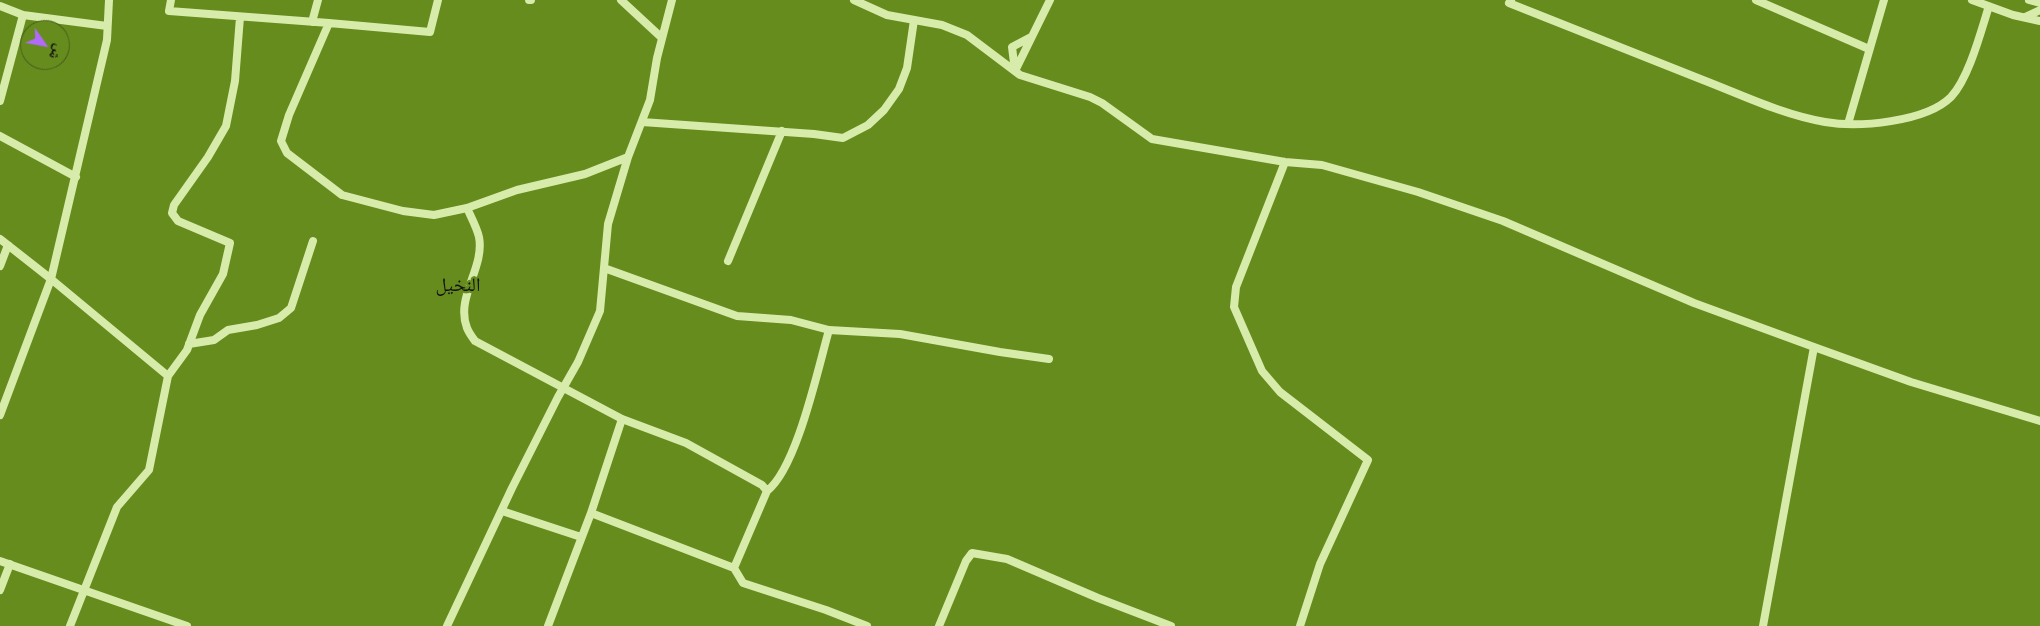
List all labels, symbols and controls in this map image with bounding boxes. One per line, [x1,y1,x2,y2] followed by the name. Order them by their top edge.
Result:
[20,20,70,70] north arrow
[46,42,68,63] text: ش
[436,274,480,296] district label: النخيل

